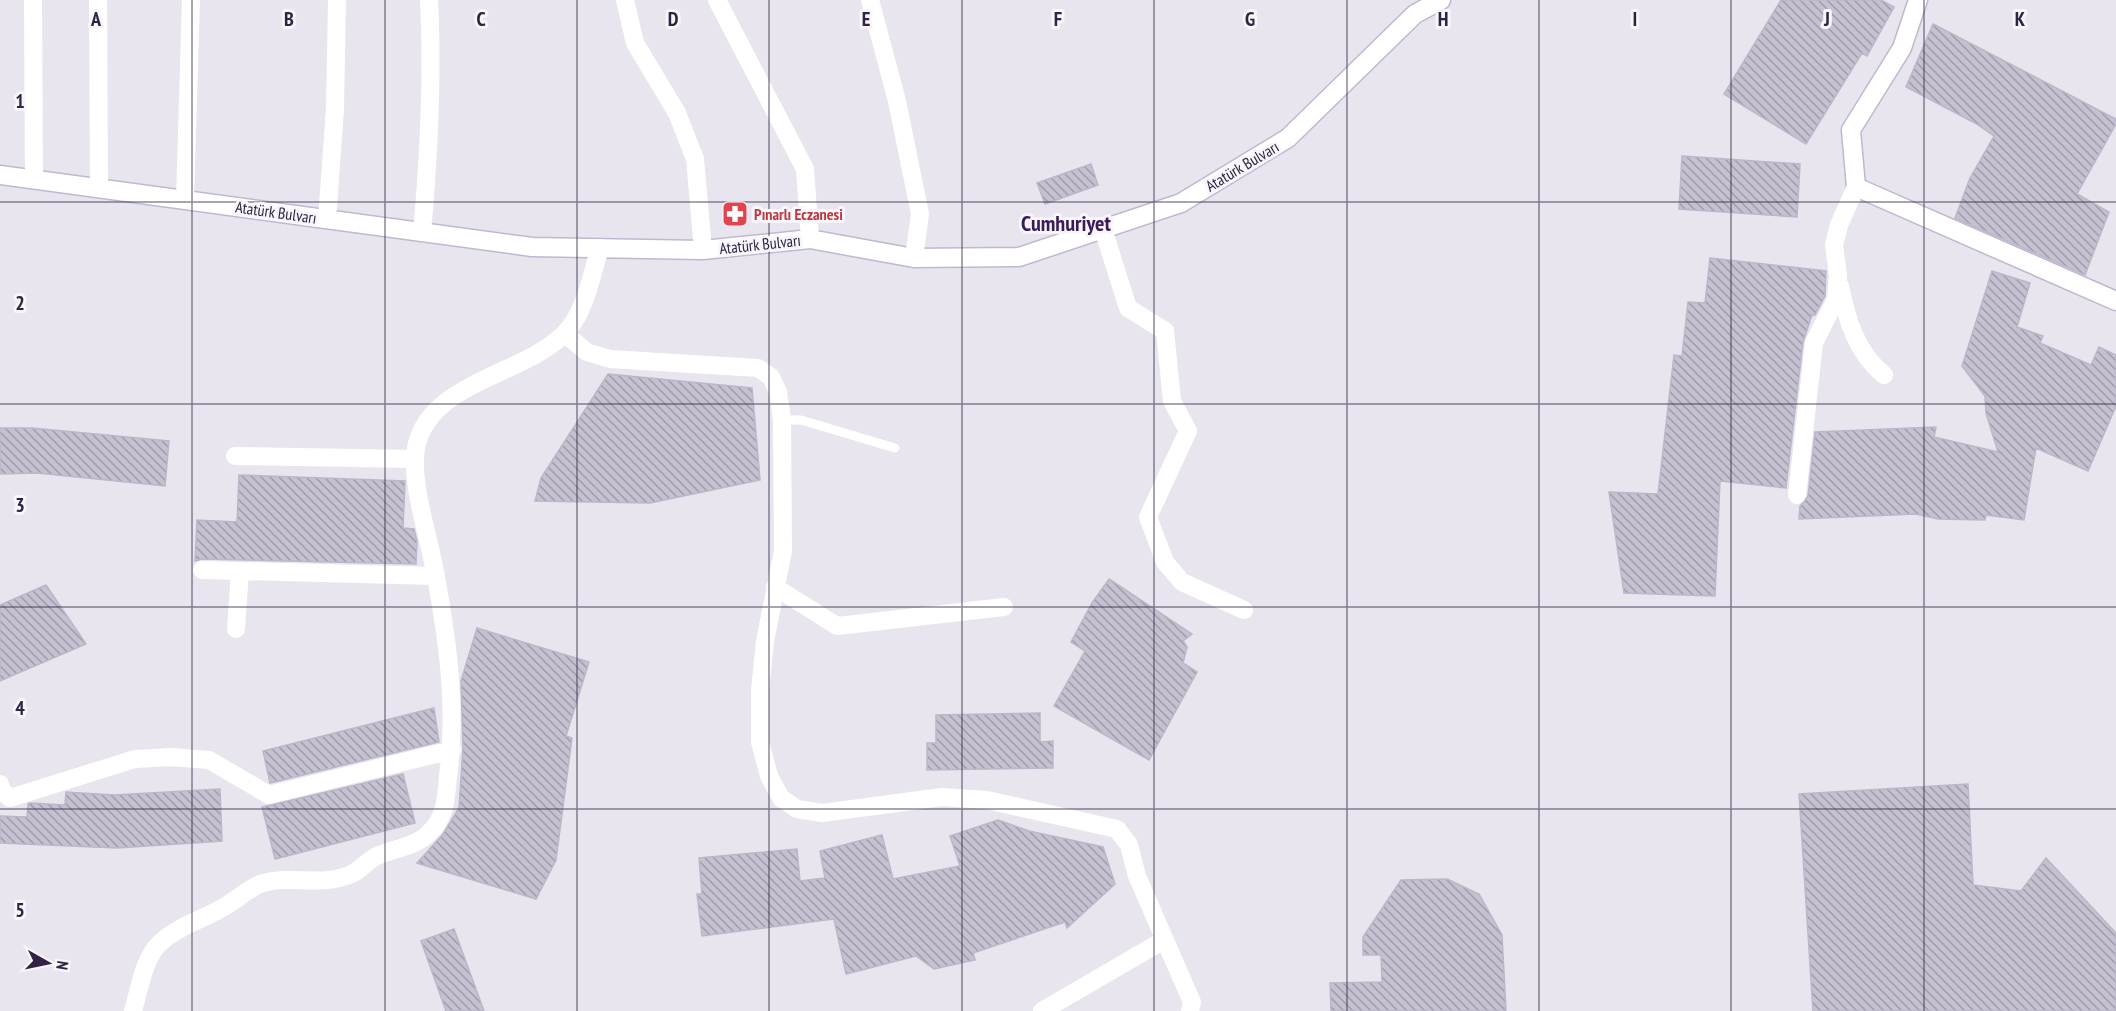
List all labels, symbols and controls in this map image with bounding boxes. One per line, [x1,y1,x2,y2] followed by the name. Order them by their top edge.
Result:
[90,6,102,32] text: A
[284,6,294,32] text: B
[476,6,486,32] text: C
[668,6,679,32] text: D
[862,6,870,32] text: E
[1054,6,1062,32] text: F
[1245,6,1255,32] text: G
[1438,6,1448,32] text: H
[1633,6,1637,32] text: I
[1823,6,1830,32] text: J
[2015,6,2026,32] text: K
[15,88,25,114] text: 1
[1202,136,1282,196] street label: Atatürk Bulvarı
[234,196,318,228] street label: Atatürk Bulvarı
[720,199,750,229] pharmacy icon: Pınarlı Eczanesi
[754,204,843,224] place label: Pınarlı Eczanesi
[1021,209,1112,237] district label: Cumhuriyet
[718,230,802,258] street label: Atatürk Bulvarı
[15,290,25,316] text: 2
[15,492,25,518] text: 3
[15,695,25,721] text: 4
[15,897,25,923] text: 5
[18,933,78,993] north arrow
[52,960,73,971] text: N

